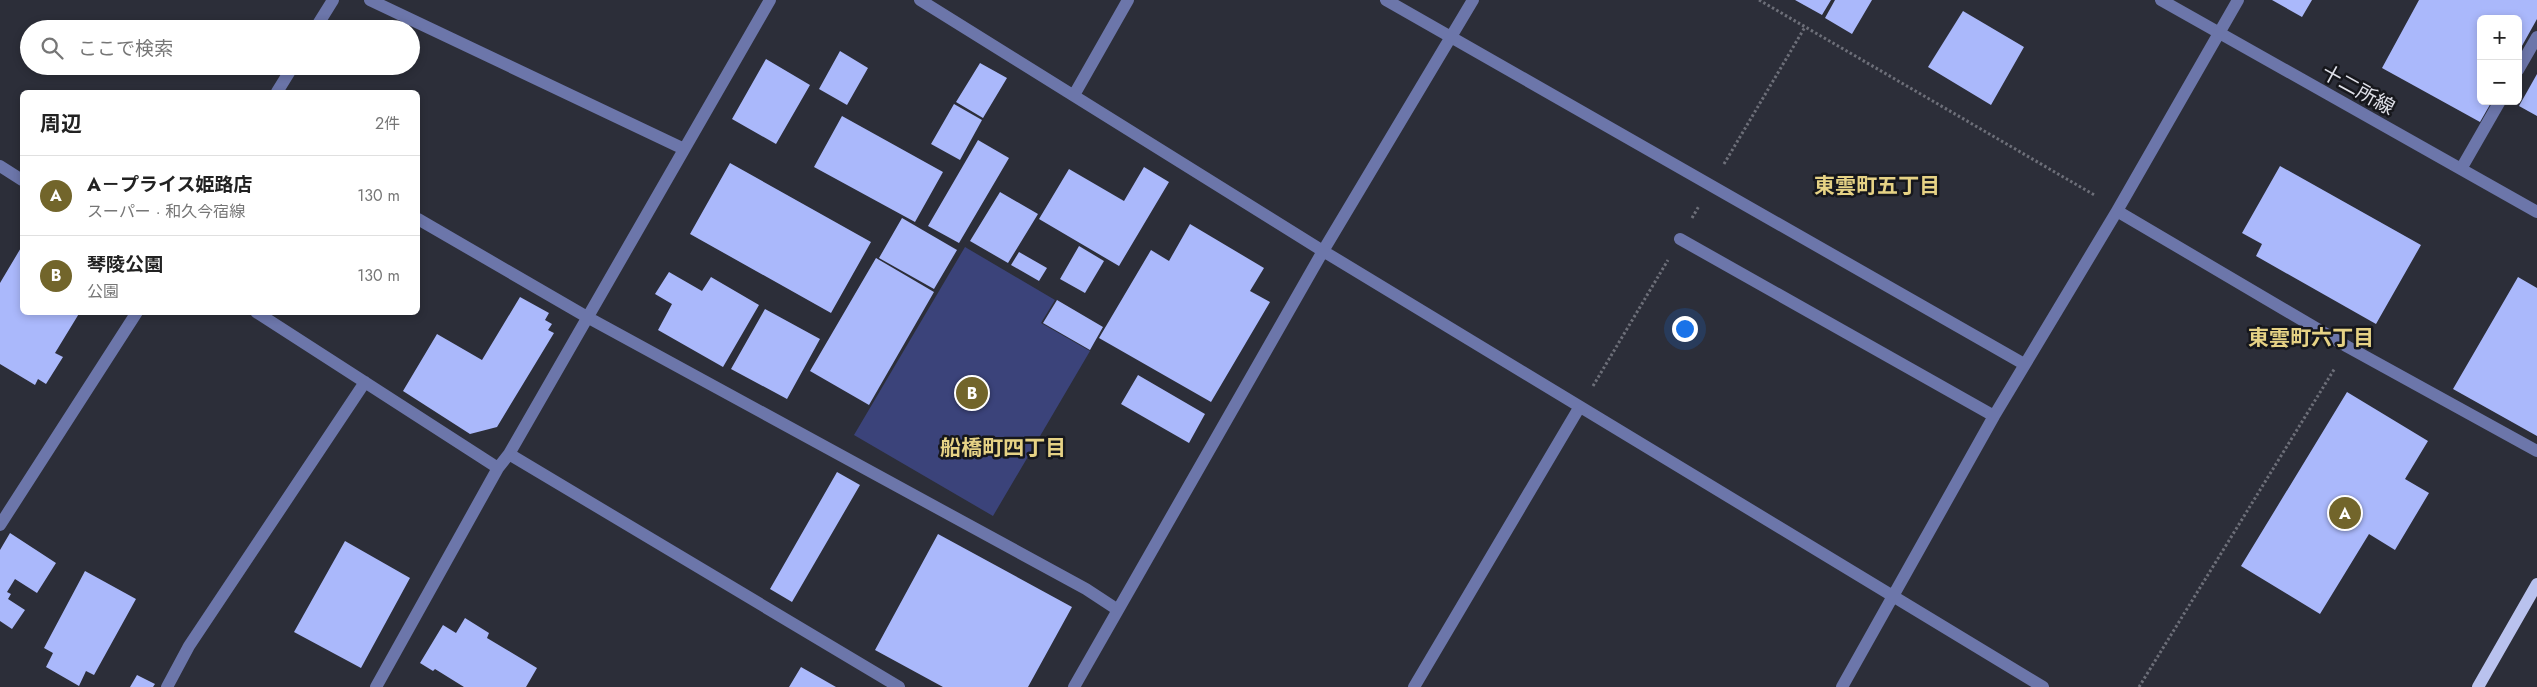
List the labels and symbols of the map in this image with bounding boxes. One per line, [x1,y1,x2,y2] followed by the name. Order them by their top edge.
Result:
[2316,58,2400,122] street label: 十二所線
[1814,171,1940,201] district label: 東雲町五丁目
[1672,316,1698,342] your location
[2248,323,2374,353] district label: 東雲町六丁目
[956,374,988,412] pin: B
[940,433,1066,463] district label: 船橋町四丁目
[2329,494,2361,532] pin: A

